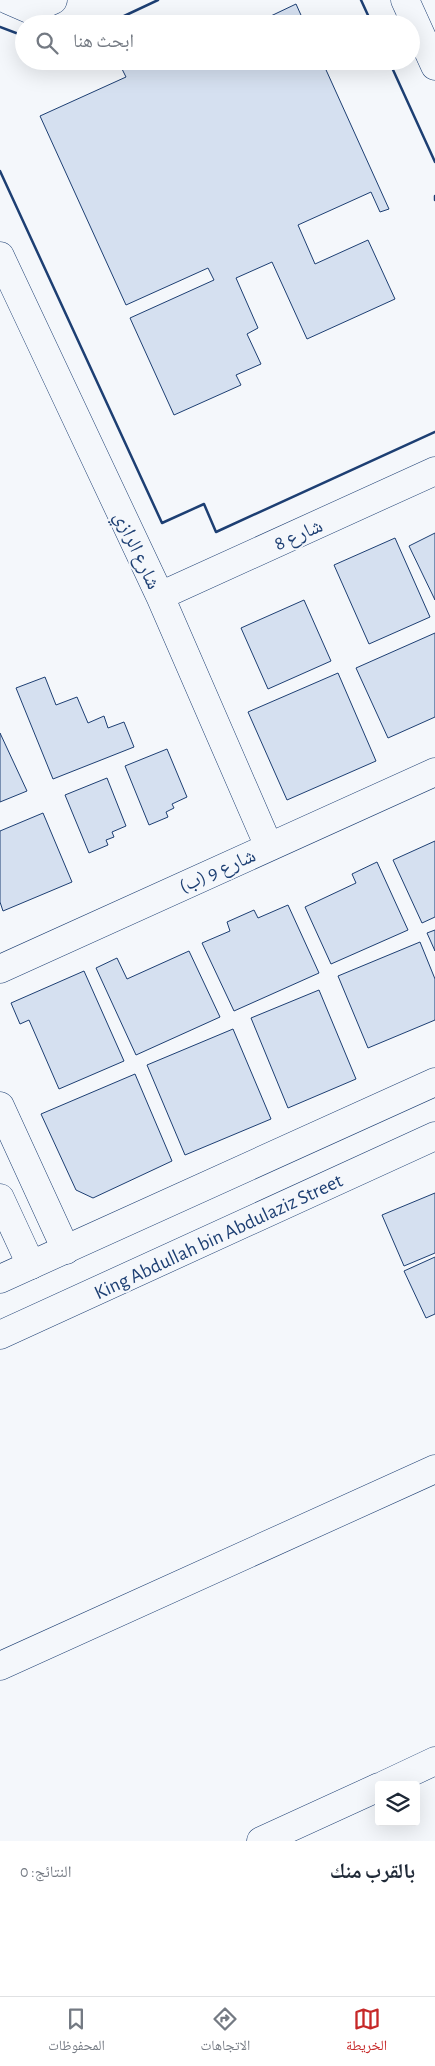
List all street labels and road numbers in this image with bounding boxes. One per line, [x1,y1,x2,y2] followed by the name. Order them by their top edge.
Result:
[106,508,164,595] street label: شارع الرازي
[271,515,326,556] street label: شارع 8
[176,845,259,898] street label: شارع 9 (ب)
[91,1170,346,1303] street label: King Abdullah bin Abdulaziz Street

